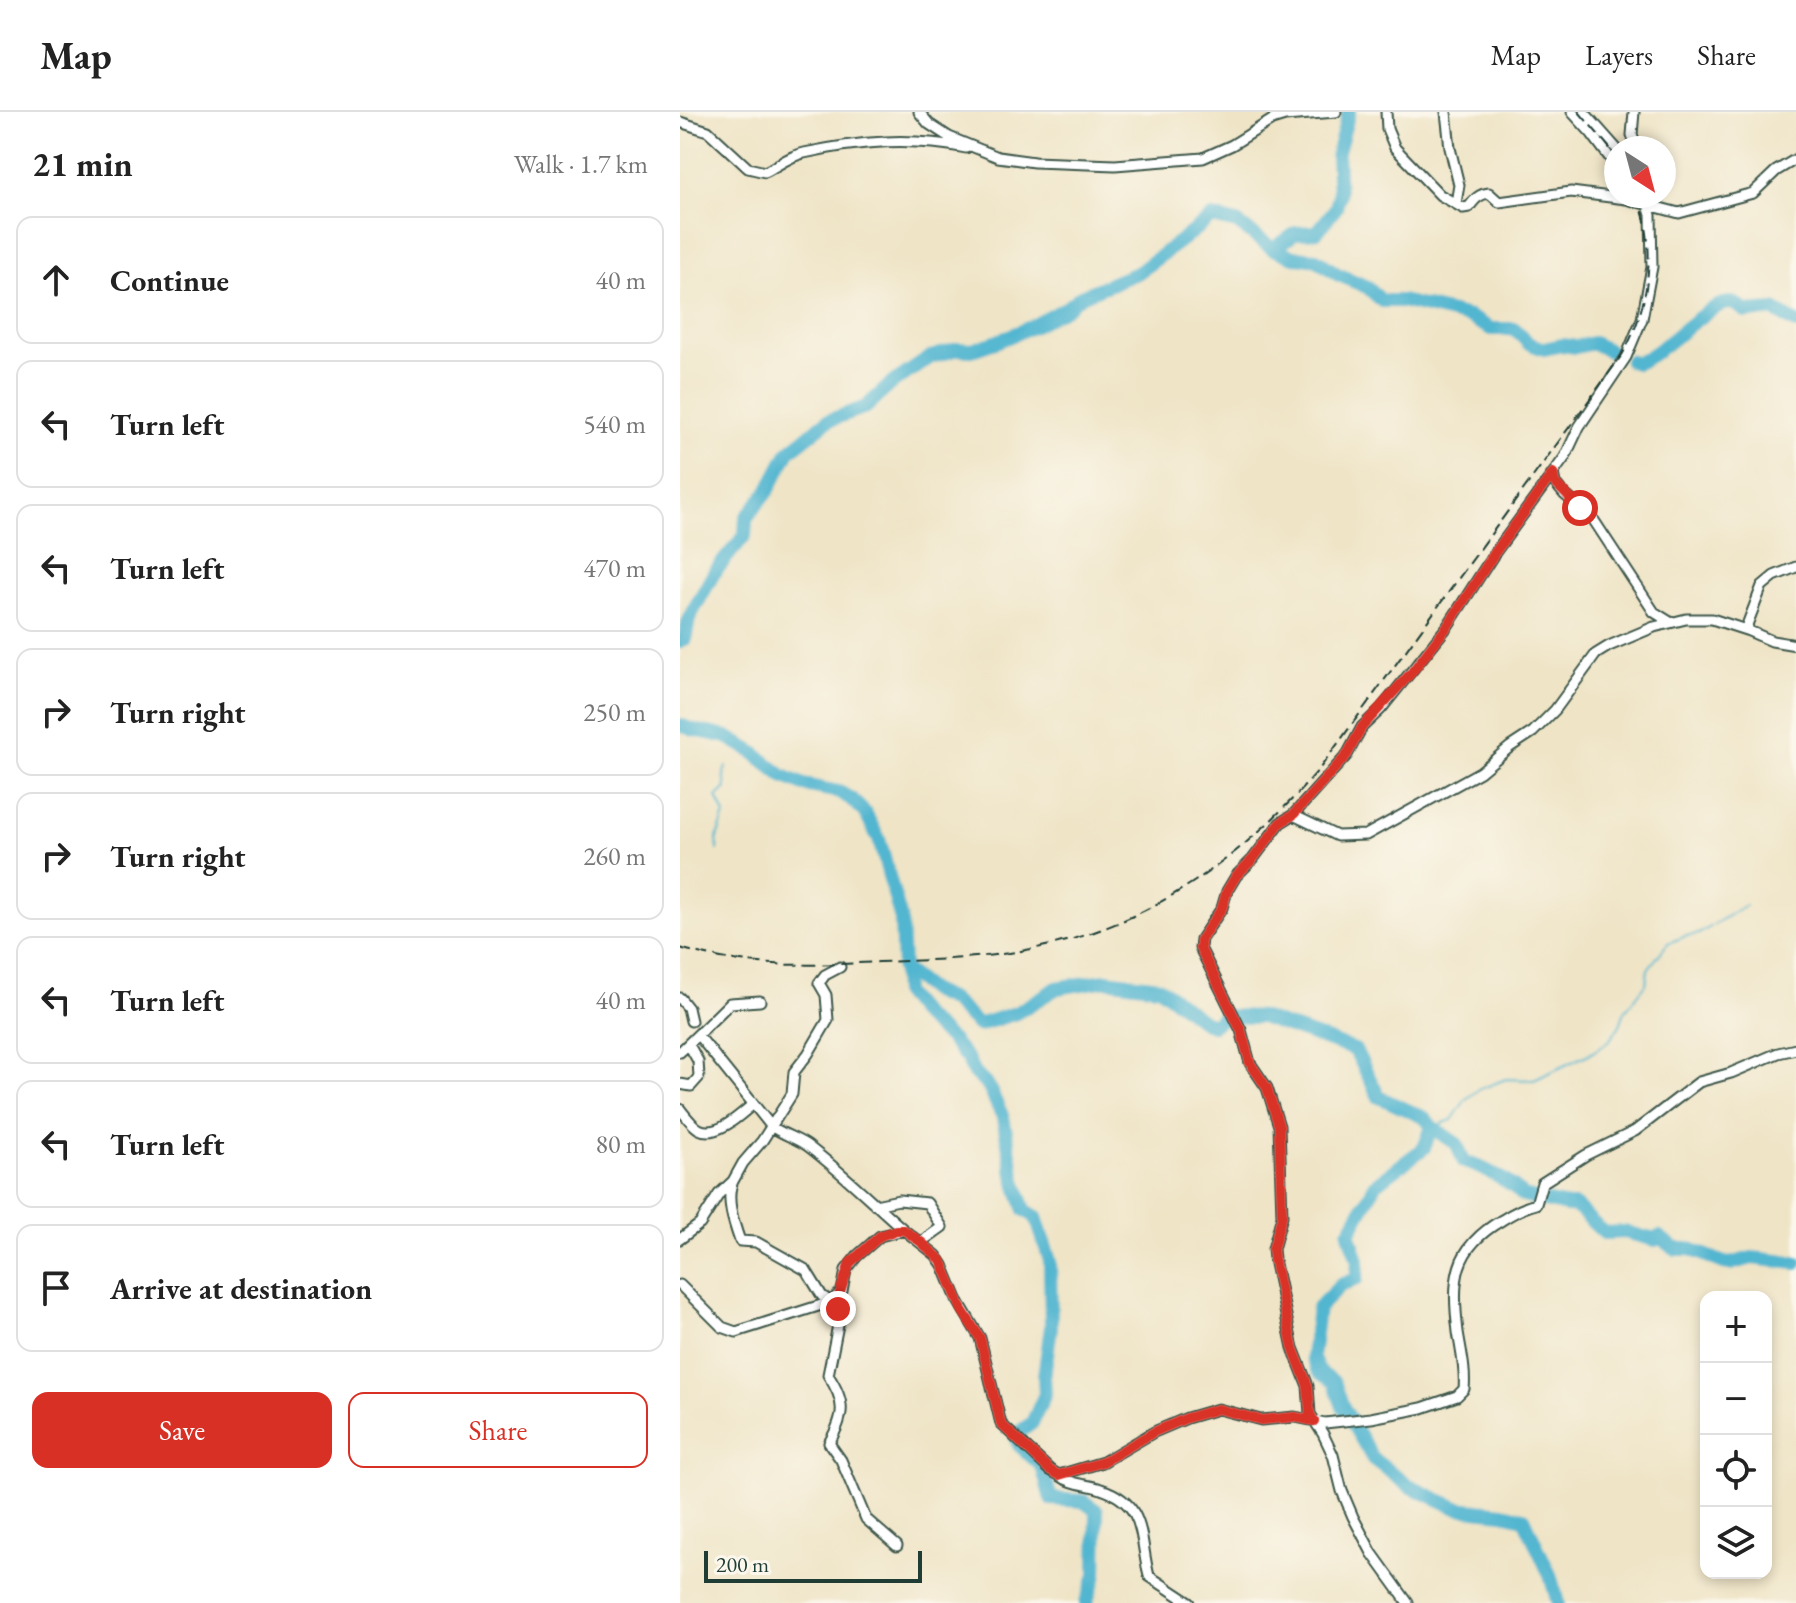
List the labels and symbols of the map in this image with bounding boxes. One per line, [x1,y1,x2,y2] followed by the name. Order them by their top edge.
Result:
[1604,136,1676,208] north arrow
[1562,490,1598,526] route start
[820,1291,856,1327] route end
[704,1547,922,1583] scale bar

